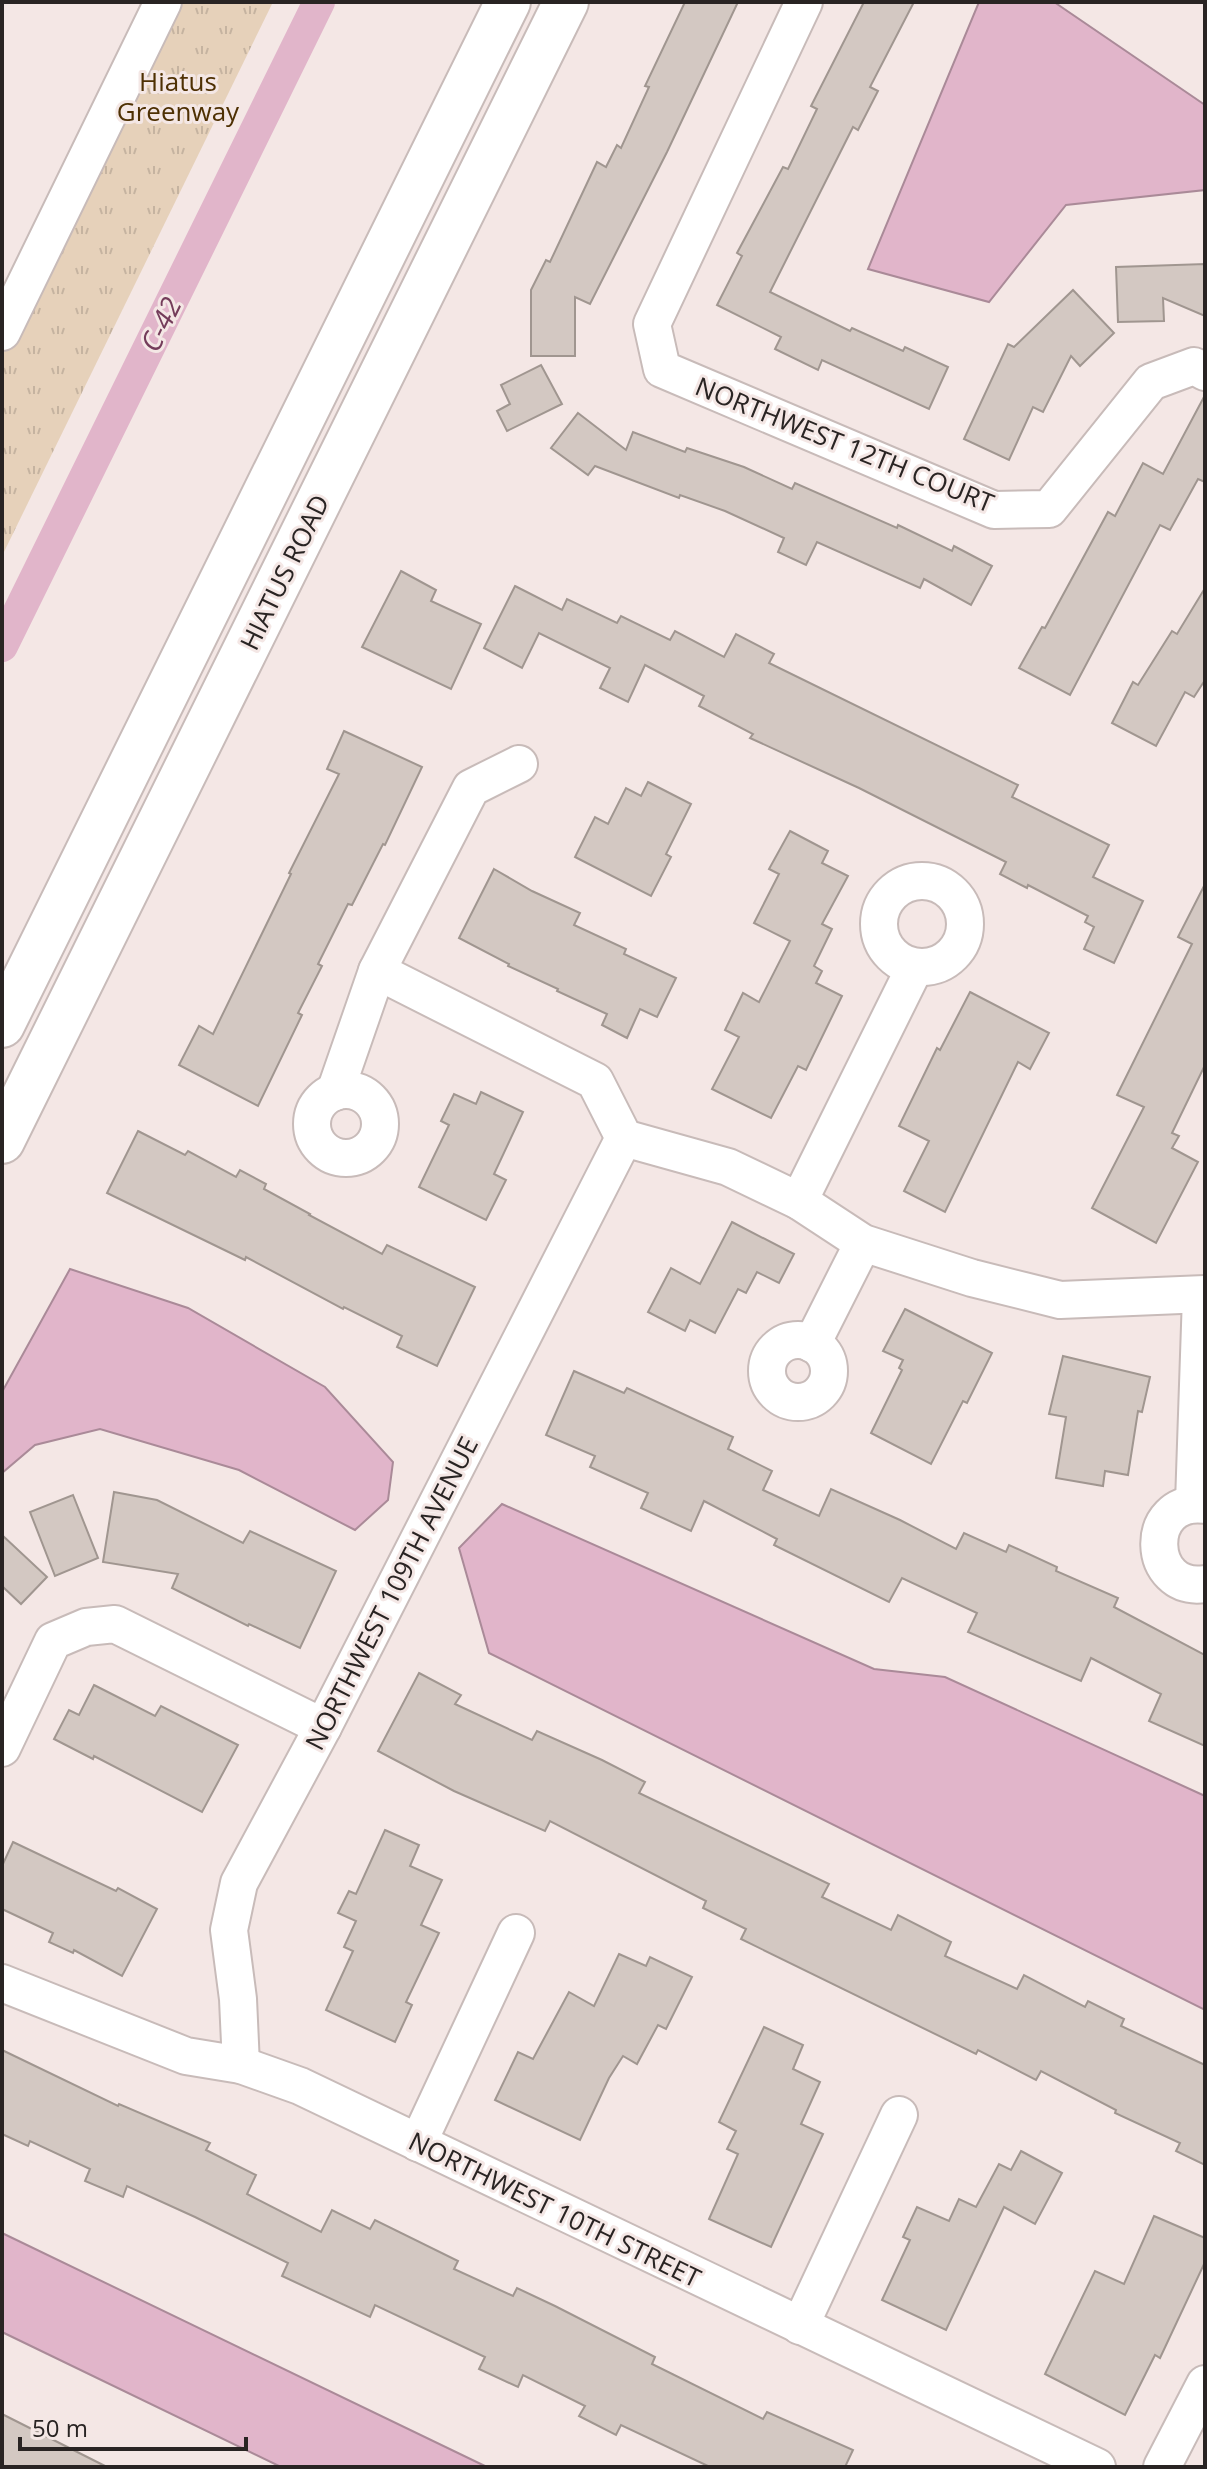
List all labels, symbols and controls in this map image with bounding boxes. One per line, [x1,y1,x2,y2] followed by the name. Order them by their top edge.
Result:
[117,63,240,129] park label: Hiatus Greenway
[131,290,189,358] water label: C-42
[690,368,1000,521] street label: NORTHWEST 12TH COURT
[231,488,337,656] street label: HIATUS ROAD
[296,1430,486,1756] street label: NORTHWEST 109TH AVENUE
[403,2122,708,2296] street label: NORTHWEST 10TH STREET
[20,2401,246,2451] scale bar
[32,2411,88,2444] text: 50 m

